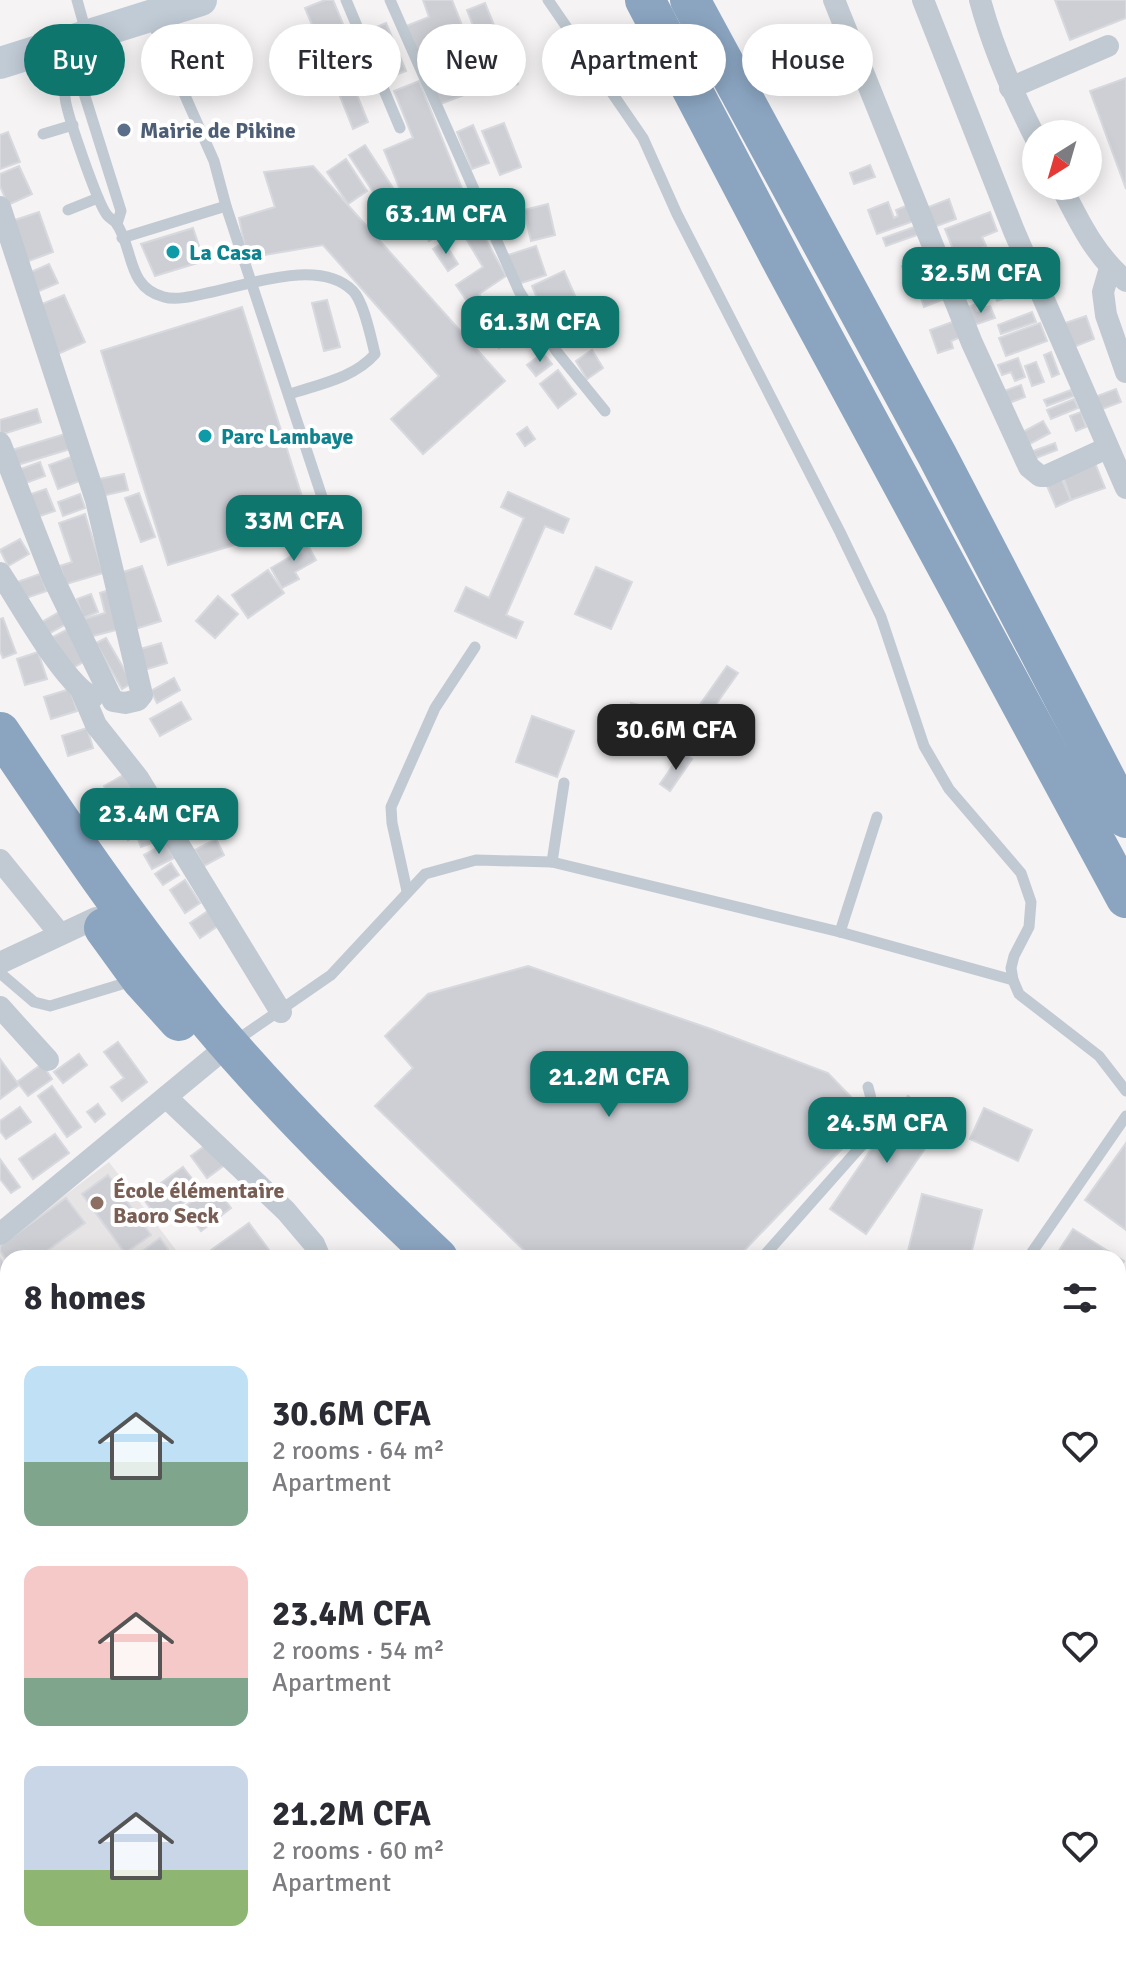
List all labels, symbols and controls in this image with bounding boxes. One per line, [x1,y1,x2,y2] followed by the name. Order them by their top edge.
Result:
[24,24,125,96] chip: Buy
[141,24,253,96] chip: Rent
[269,24,401,96] chip: Filters
[417,24,526,96] chip: New
[542,24,726,96] chip: Apartment
[742,24,873,96] chip: House
[140,117,296,144] place label: Mairie de Pikine
[1022,120,1102,200] north arrow
[1022,120,1102,200] map controls
[115,121,133,139] marker: Mairie de Pikine
[354,188,538,256] pin: 63.1M CFA
[385,198,507,230] text: 63.1M CFA
[189,239,262,266] place label: La Casa
[164,243,182,261] marker: La Casa
[889,247,1073,315] pin: 32.5M CFA
[920,257,1042,289] text: 32.5M CFA
[448,296,632,364] pin: 61.3M CFA
[479,306,601,338] text: 61.3M CFA
[221,423,354,450] place label: Parc Lambaye
[196,427,214,445] marker: Parc Lambaye
[220,495,368,563] pin: 33M CFA
[244,505,344,537] text: 33M CFA
[584,704,768,772] pin: 30.6M CFA
[615,714,737,746] text: 30.6M CFA
[67,788,251,856] pin: 23.4M CFA
[98,798,220,830] text: 23.4M CFA
[517,1051,701,1119] pin: 21.2M CFA
[548,1061,670,1093] text: 21.2M CFA
[795,1097,979,1165] pin: 24.5M CFA
[826,1107,948,1139] text: 24.5M CFA
[113,1177,284,1229] place label: École élémentaire Baoro Seck
[88,1194,106,1212] marker: École élémentaire Baoro Seck
[1058,1276,1102,1320] icon: filters
[24,1277,145,1319] text: 8 homes
[272,1393,431,1435] text: 30.6M CFA
[88,1398,184,1494] icon: home
[1058,1424,1102,1468] icon: heart
[272,1435,445,1467] text: 2 rooms · 64 m²
[272,1467,391,1499] text: Apartment
[272,1593,431,1635] text: 23.4M CFA
[88,1598,184,1694] icon: home
[1058,1624,1102,1668] icon: heart
[272,1635,445,1667] text: 2 rooms · 54 m²
[272,1667,391,1699] text: Apartment
[272,1793,431,1835] text: 21.2M CFA
[88,1798,184,1894] icon: home
[1058,1824,1102,1868] icon: heart
[272,1835,445,1867] text: 2 rooms · 60 m²
[272,1867,391,1899] text: Apartment

